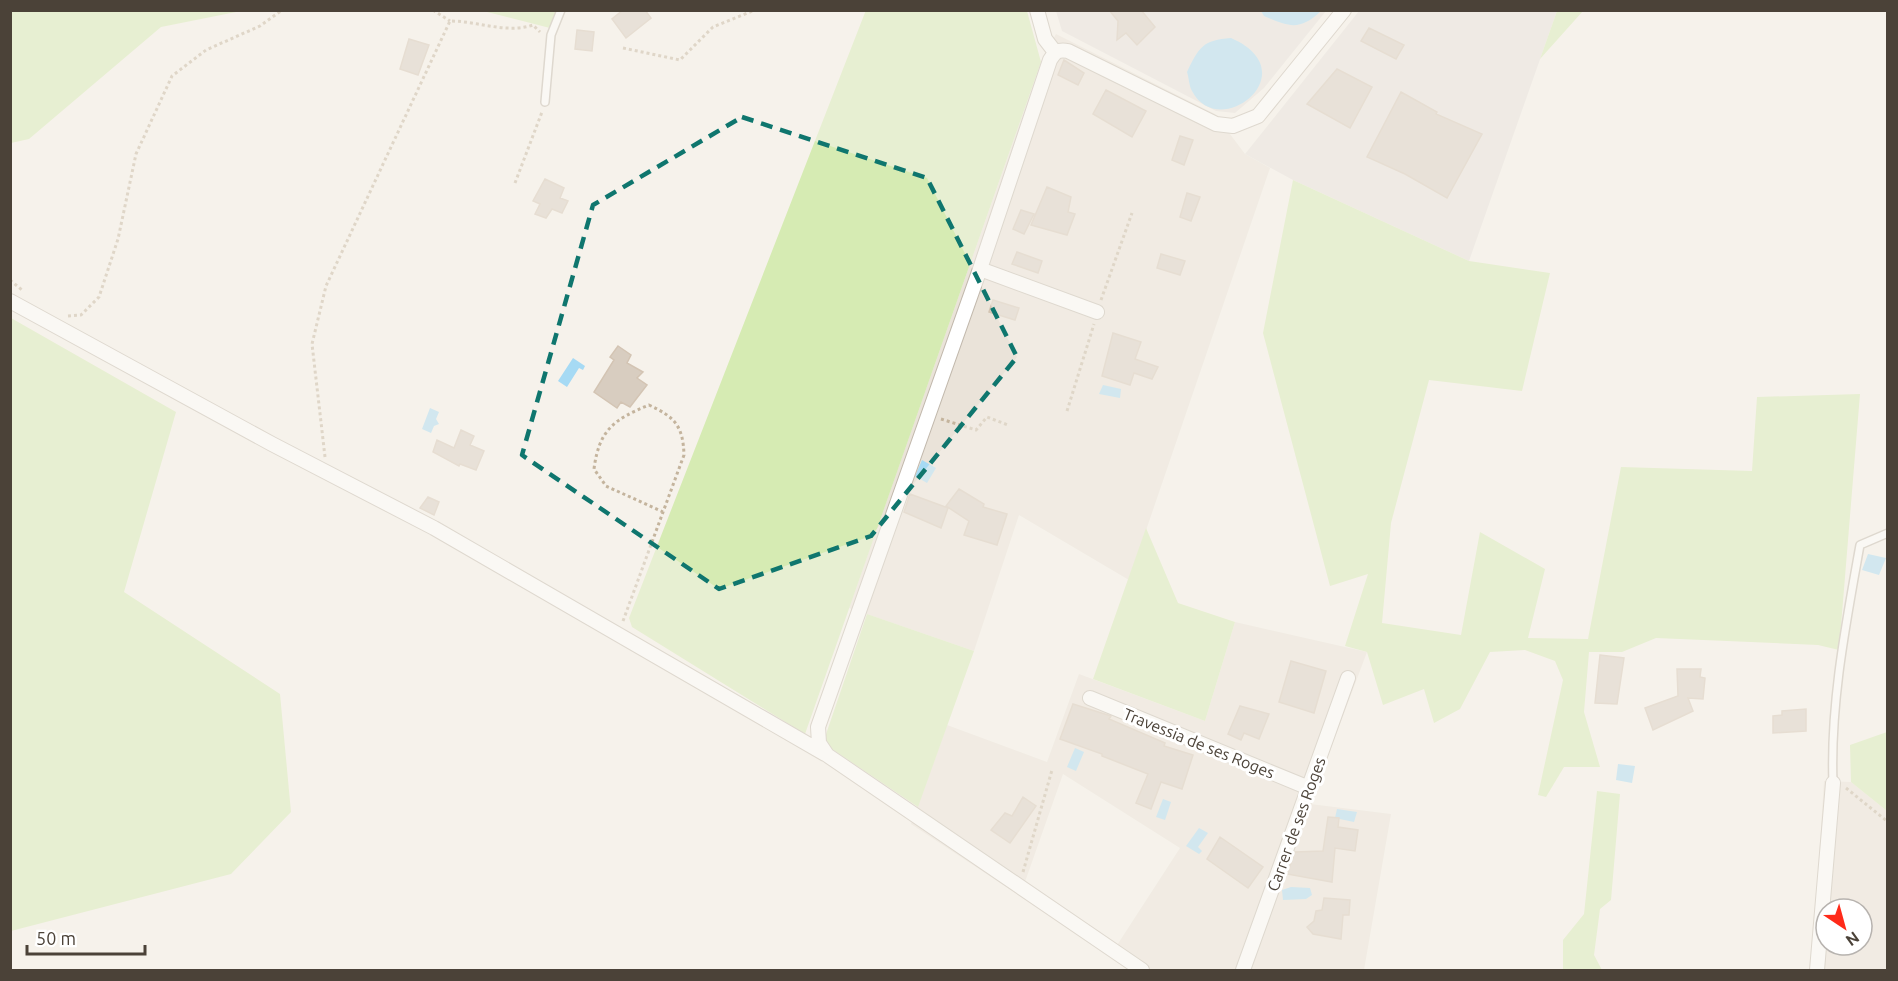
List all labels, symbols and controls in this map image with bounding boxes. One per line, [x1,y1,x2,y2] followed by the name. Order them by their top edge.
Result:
[1121,704,1277,782] street label: Travessia de ses Roges
[1263,755,1329,893] street label: Carrer de ses Roges
[1814,897,1874,957] north arrow
[27,918,146,956] scale bar
[36,928,76,948] text: 50 m
[1843,928,1863,950] text: N

